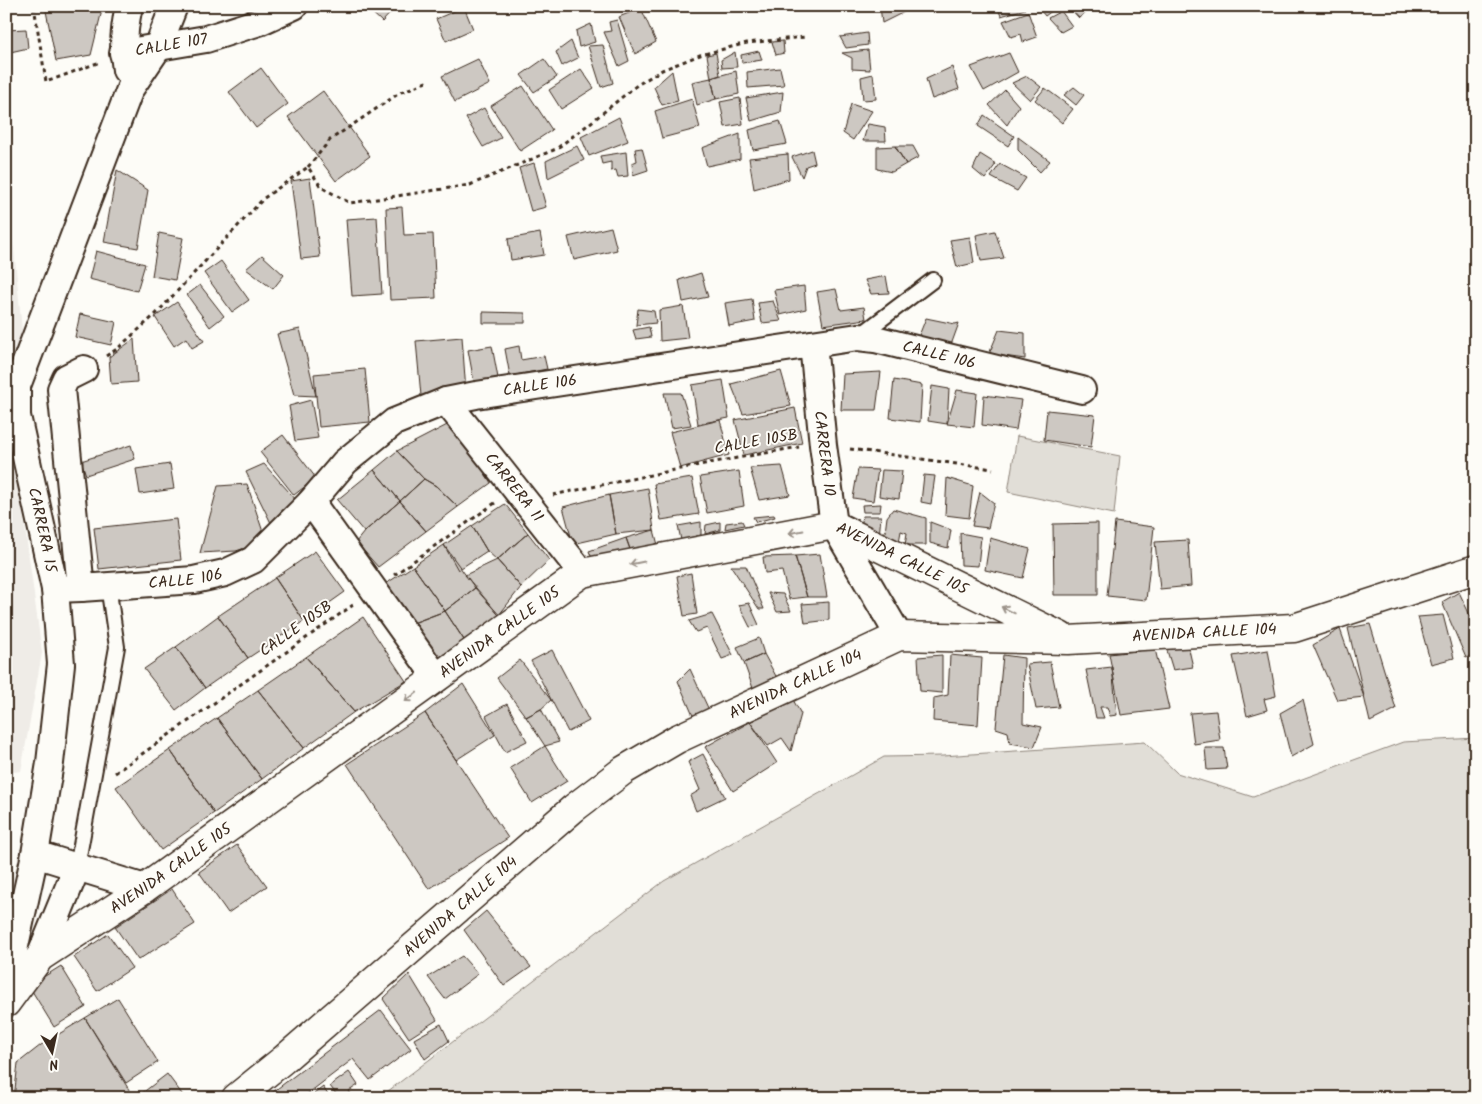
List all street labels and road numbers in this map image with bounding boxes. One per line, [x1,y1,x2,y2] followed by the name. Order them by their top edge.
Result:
[133,26,210,63] street label: CALLE 107
[900,334,978,376] street label: CALLE 106
[501,367,579,403] street label: CALLE 106
[807,409,842,498] street label: CARRERA 10
[712,422,800,462] street label: CALLE 105B
[479,447,550,528] street label: CARRERA 11
[21,485,64,576] street label: CARRERA 15
[832,515,974,602] street label: AVENIDA CALLE 105
[148,561,225,596] street label: CALLE 106
[434,579,567,685] street label: AVENIDA CALLE 105
[254,595,338,663] street label: CALLE 105B
[1132,616,1277,649] street label: AVENIDA CALLE 104
[725,642,866,726] street label: AVENIDA CALLE 104
[105,816,238,920] street label: AVENIDA CALLE 105
[398,850,523,963] street label: AVENIDA CALLE 104

